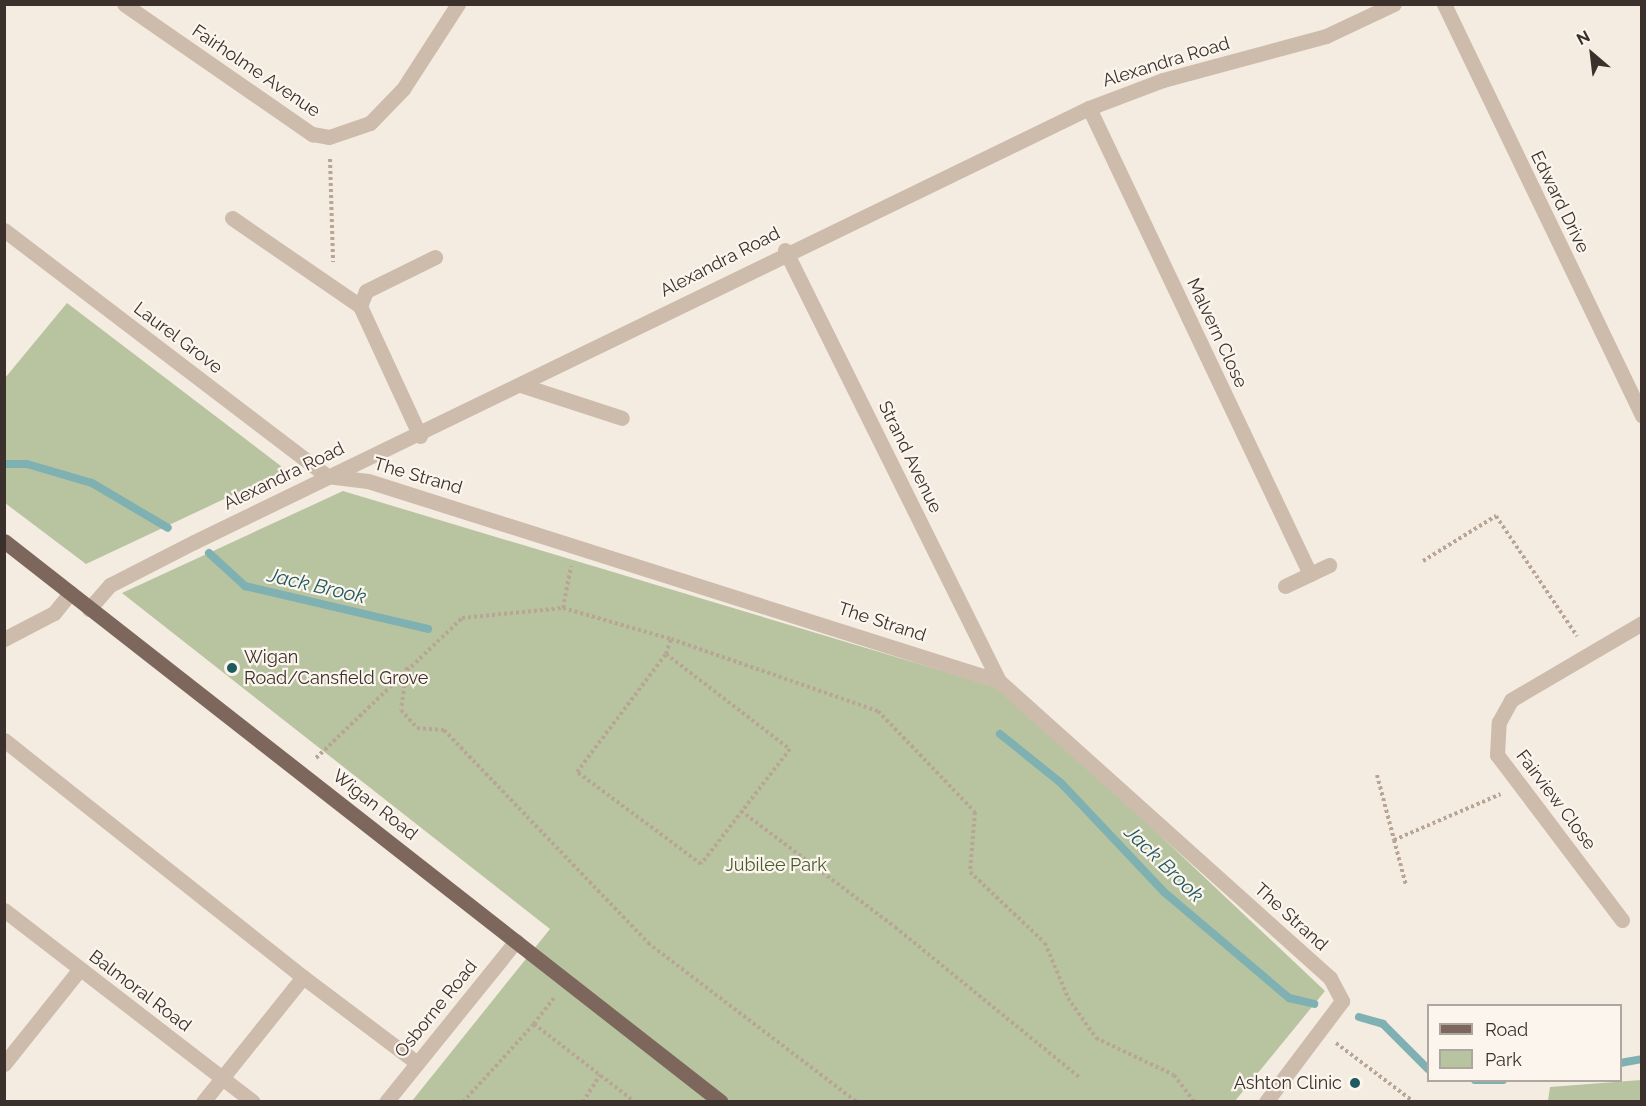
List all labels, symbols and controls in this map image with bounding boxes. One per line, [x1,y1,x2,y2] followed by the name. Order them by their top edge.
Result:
[188,20,324,122] street label: Fairholme Avenue
[1562,24,1622,84] north arrow
[1573,26,1593,49] text: N
[1100,32,1232,92] street label: Alexandra Road
[1526,147,1594,257] street label: Edward Drive
[656,222,784,302] street label: Alexandra Road
[1182,275,1252,391] street label: Malvern Close
[129,297,227,379] street label: Laurel Grove
[873,397,947,517] street label: Strand Avenue
[220,437,348,515] street label: Alexandra Road
[371,453,465,499] street label: The Strand
[265,563,369,609] water label: Jack Brook
[835,598,929,646] street label: The Strand
[244,647,428,690] place label: Wigan Road/Cansfield Grove
[225,661,239,675] marker: Wigan Road/Cansfield Grove
[1511,746,1601,854] street label: Fairview Close
[328,765,422,845] street label: Wigan Road
[1120,820,1208,908] water label: Jack Brook
[725,854,827,876] park label: Jubilee Park
[1250,878,1332,956] street label: The Strand
[85,945,195,1037] street label: Balmoral Road
[390,956,482,1062] street label: Osborne Road
[1427,1004,1622,1082] legend
[1485,1019,1528,1040] text: Road
[1485,1049,1522,1070] text: Park
[1234,1072,1342,1094] place label: Ashton Clinic
[1346,1074,1364,1092] marker: Ashton Clinic

